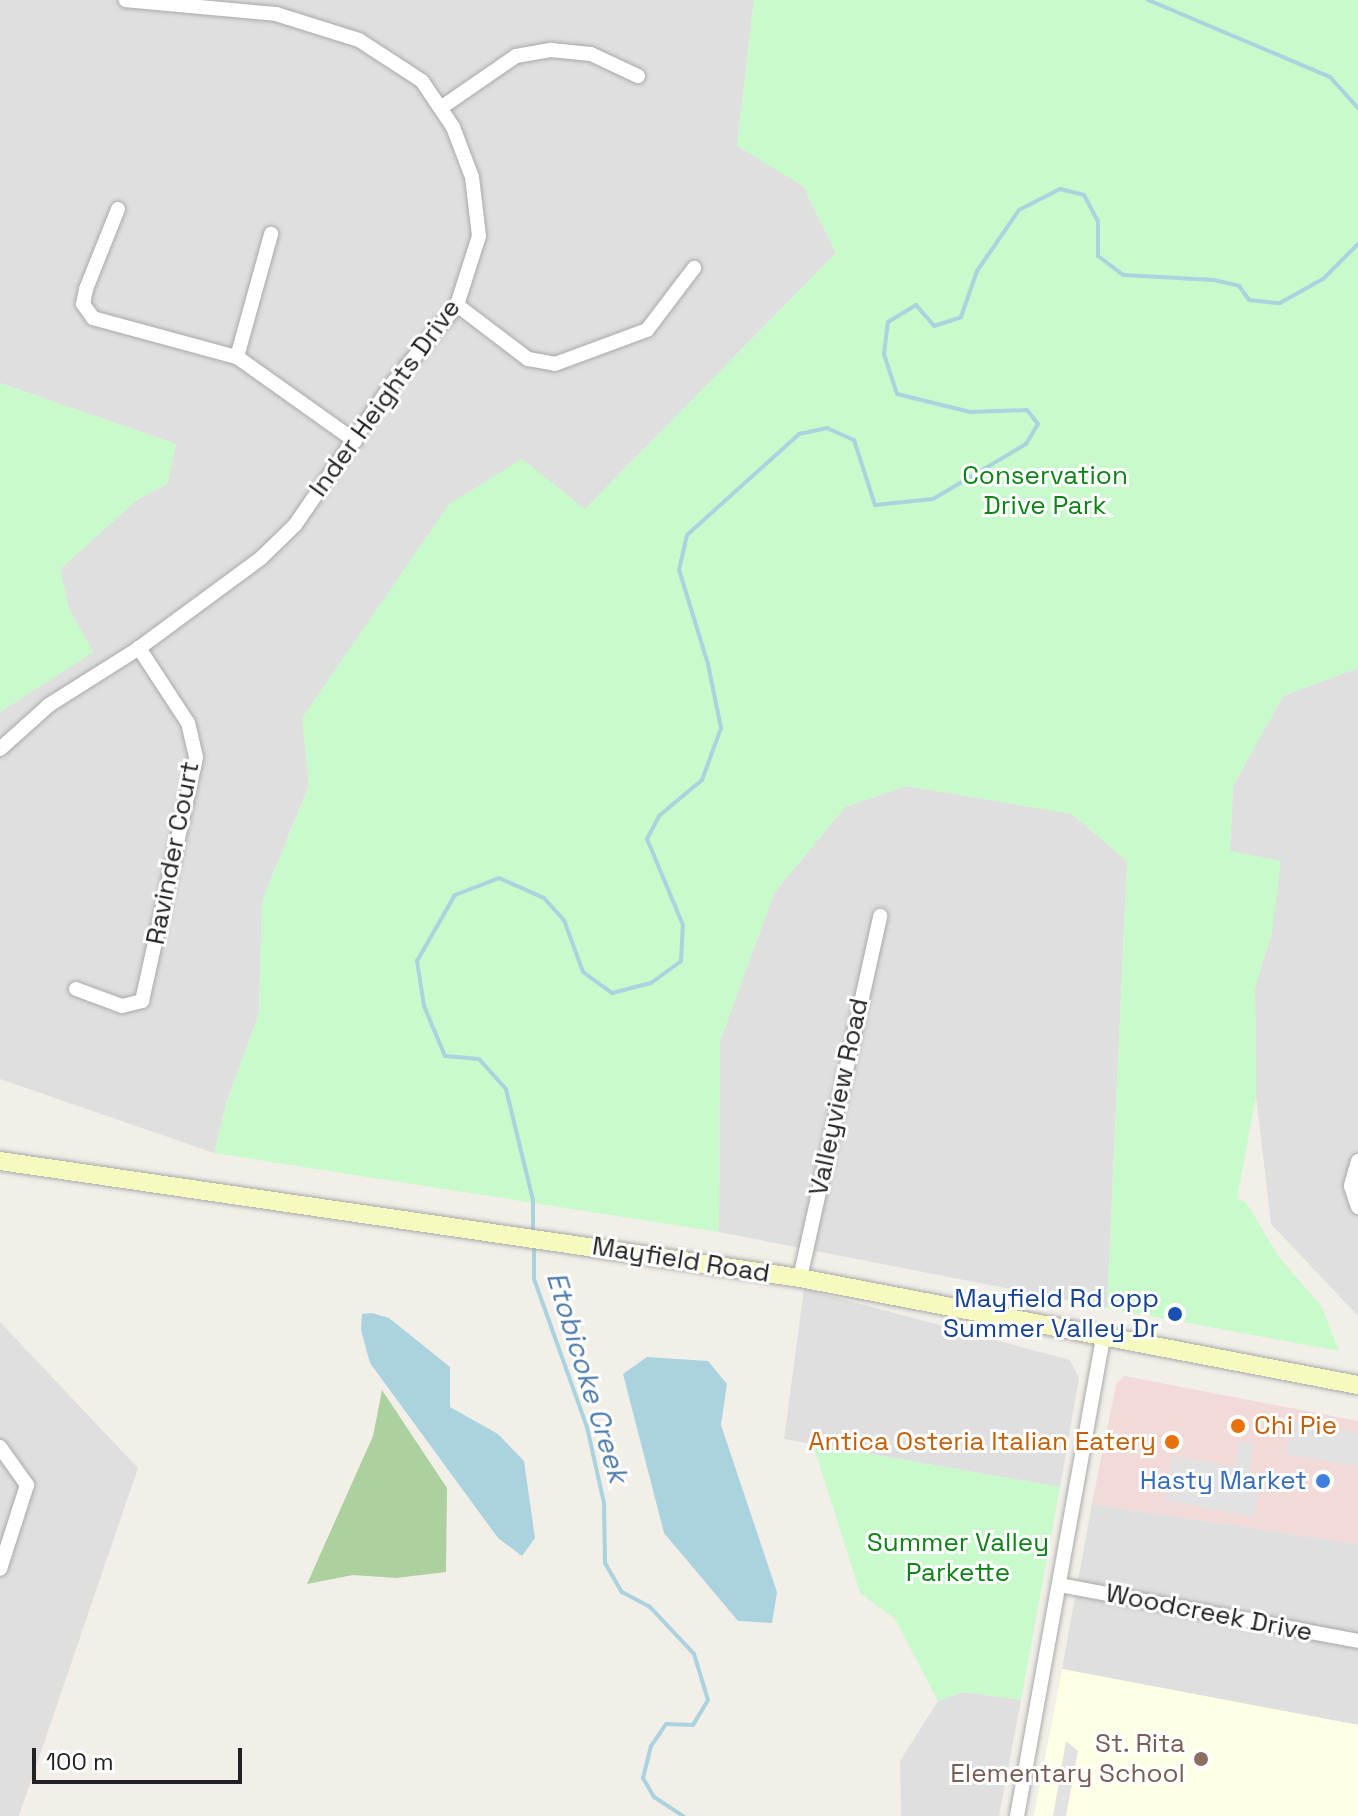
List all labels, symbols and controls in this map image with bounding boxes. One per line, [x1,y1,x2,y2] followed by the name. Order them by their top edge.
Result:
[303,293,467,503] street label: Inder Heights Drive
[962,460,1128,522] park label: Conservation Drive Park
[140,759,206,947] street label: Ravinder Court
[803,995,875,1199] street label: Valleyview Road
[590,1231,772,1289] street label: Mayfield Road
[540,1268,636,1486] water label: Etobicoke Creek
[943,1283,1159,1344] place label: Mayfield Rd opp Summer Valley Dr
[1166,1305,1184,1323] marker: Mayfield Rd opp Summer Valley Dr
[1254,1410,1337,1442] place label: Chi Pie
[1229,1417,1247,1435] marker: Chi Pie
[808,1426,1156,1458] place label: Antica Osteria Italian Eatery
[1163,1433,1181,1451] marker: Antica Osteria Italian Eatery
[1140,1465,1307,1497] place label: Hasty Market
[1314,1472,1332,1490] marker: Hasty Market
[867,1527,1049,1588] park label: Summer Valley Parkette
[1103,1578,1315,1648] street label: Woodcreek Drive
[950,1728,1185,1790] place label: St. Rita Elementary School
[36,1732,246,1782] scale bar
[46,1746,114,1777] text: 100 m
[1192,1750,1210,1768] marker: St. Rita Elementary School

